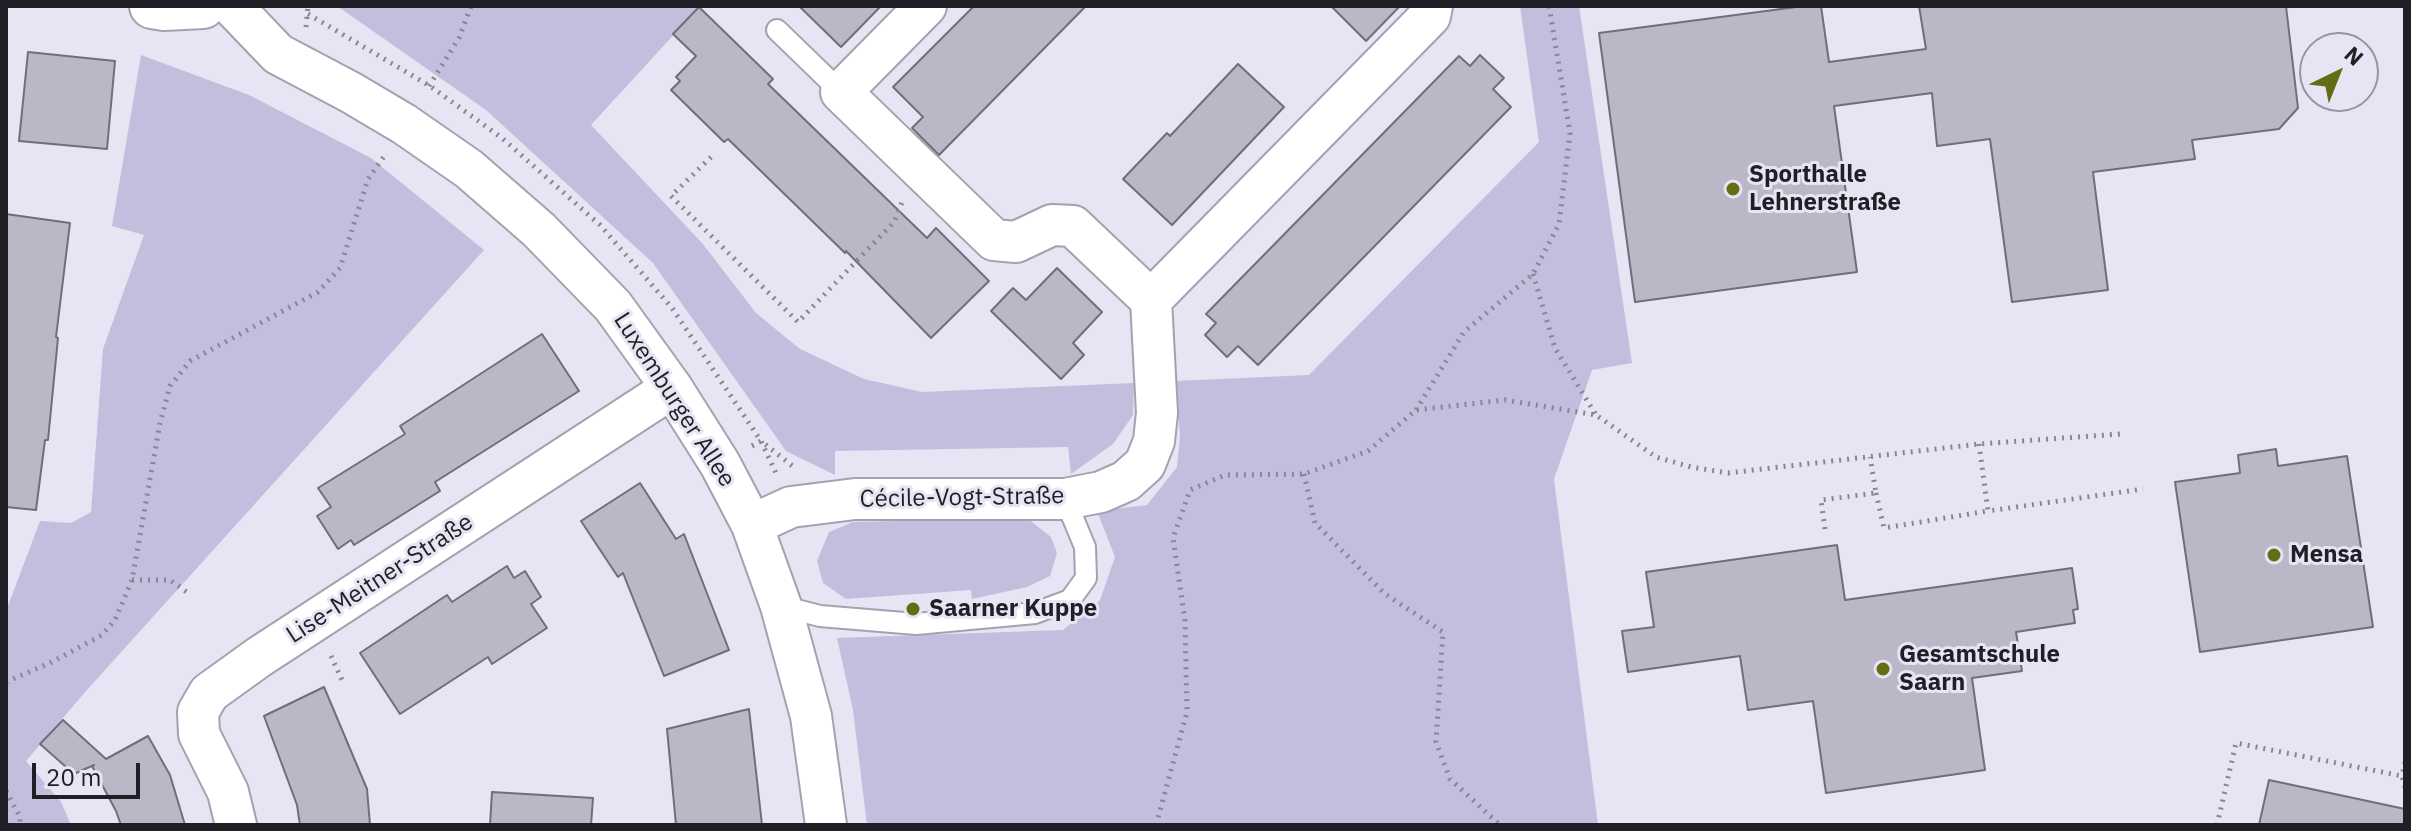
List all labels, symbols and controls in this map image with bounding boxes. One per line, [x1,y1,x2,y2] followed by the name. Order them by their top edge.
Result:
[2299,32,2379,112] north arrow
[2339,40,2370,72] text: N
[1749,161,1901,217] place label: Sporthalle Lehnerstraße
[1724,180,1742,198] marker: Sporthalle Lehnerstraße
[607,307,741,493] street label: Luxemburger Allee
[859,482,1065,514] street label: Cécile-Vogt-Straße
[281,508,479,650] street label: Lise-Meitner-Straße
[2290,541,2363,569] place label: Mensa
[2265,546,2283,564] marker: Mensa
[929,595,1097,623] place label: Saarner Kuppe
[904,600,922,618] marker: Saarner Kuppe
[1899,641,2060,697] place label: Gesamtschule Saarn
[1874,660,1892,678] marker: Gesamtschule Saarn
[36,747,144,797] scale bar
[46,761,101,793] text: 20 m

